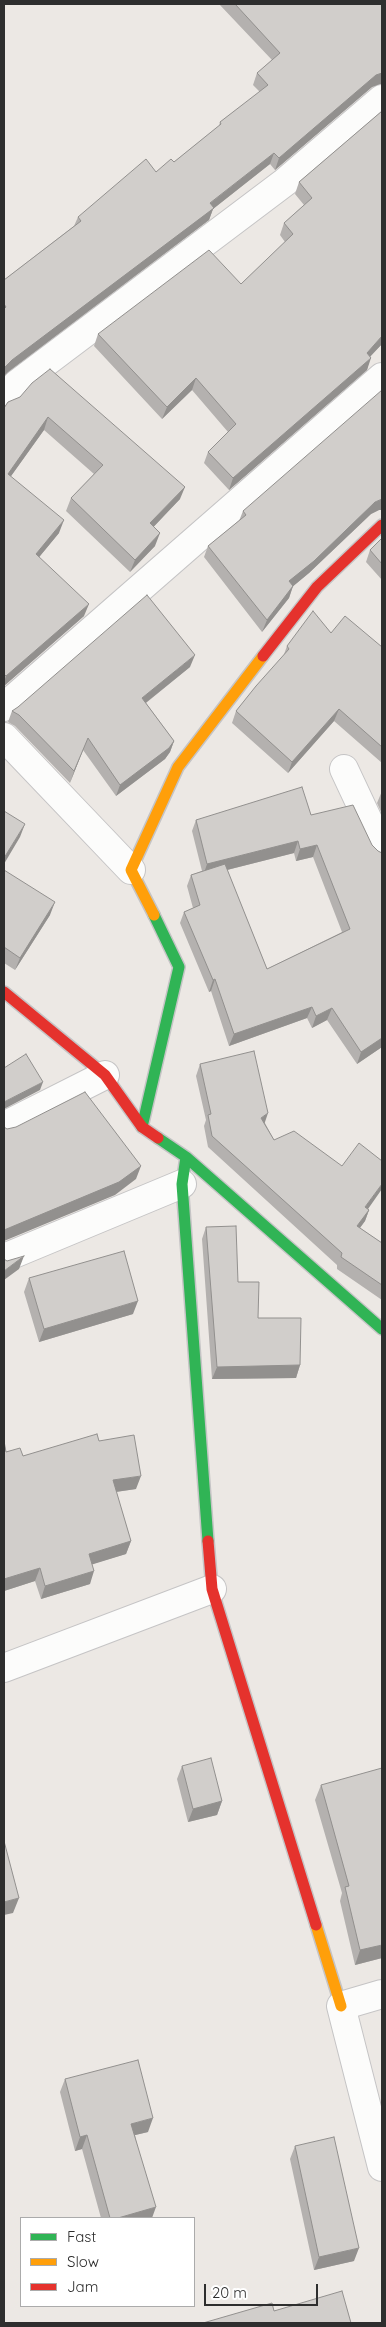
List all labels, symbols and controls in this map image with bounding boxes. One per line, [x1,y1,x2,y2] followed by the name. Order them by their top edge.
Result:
[20,2217,195,2307] legend
[67,2227,96,2246] text: Fast
[67,2252,99,2271] text: Slow
[206,2274,320,2306] scale bar
[67,2277,98,2296] text: Jam
[212,2283,247,2302] text: 20 m

